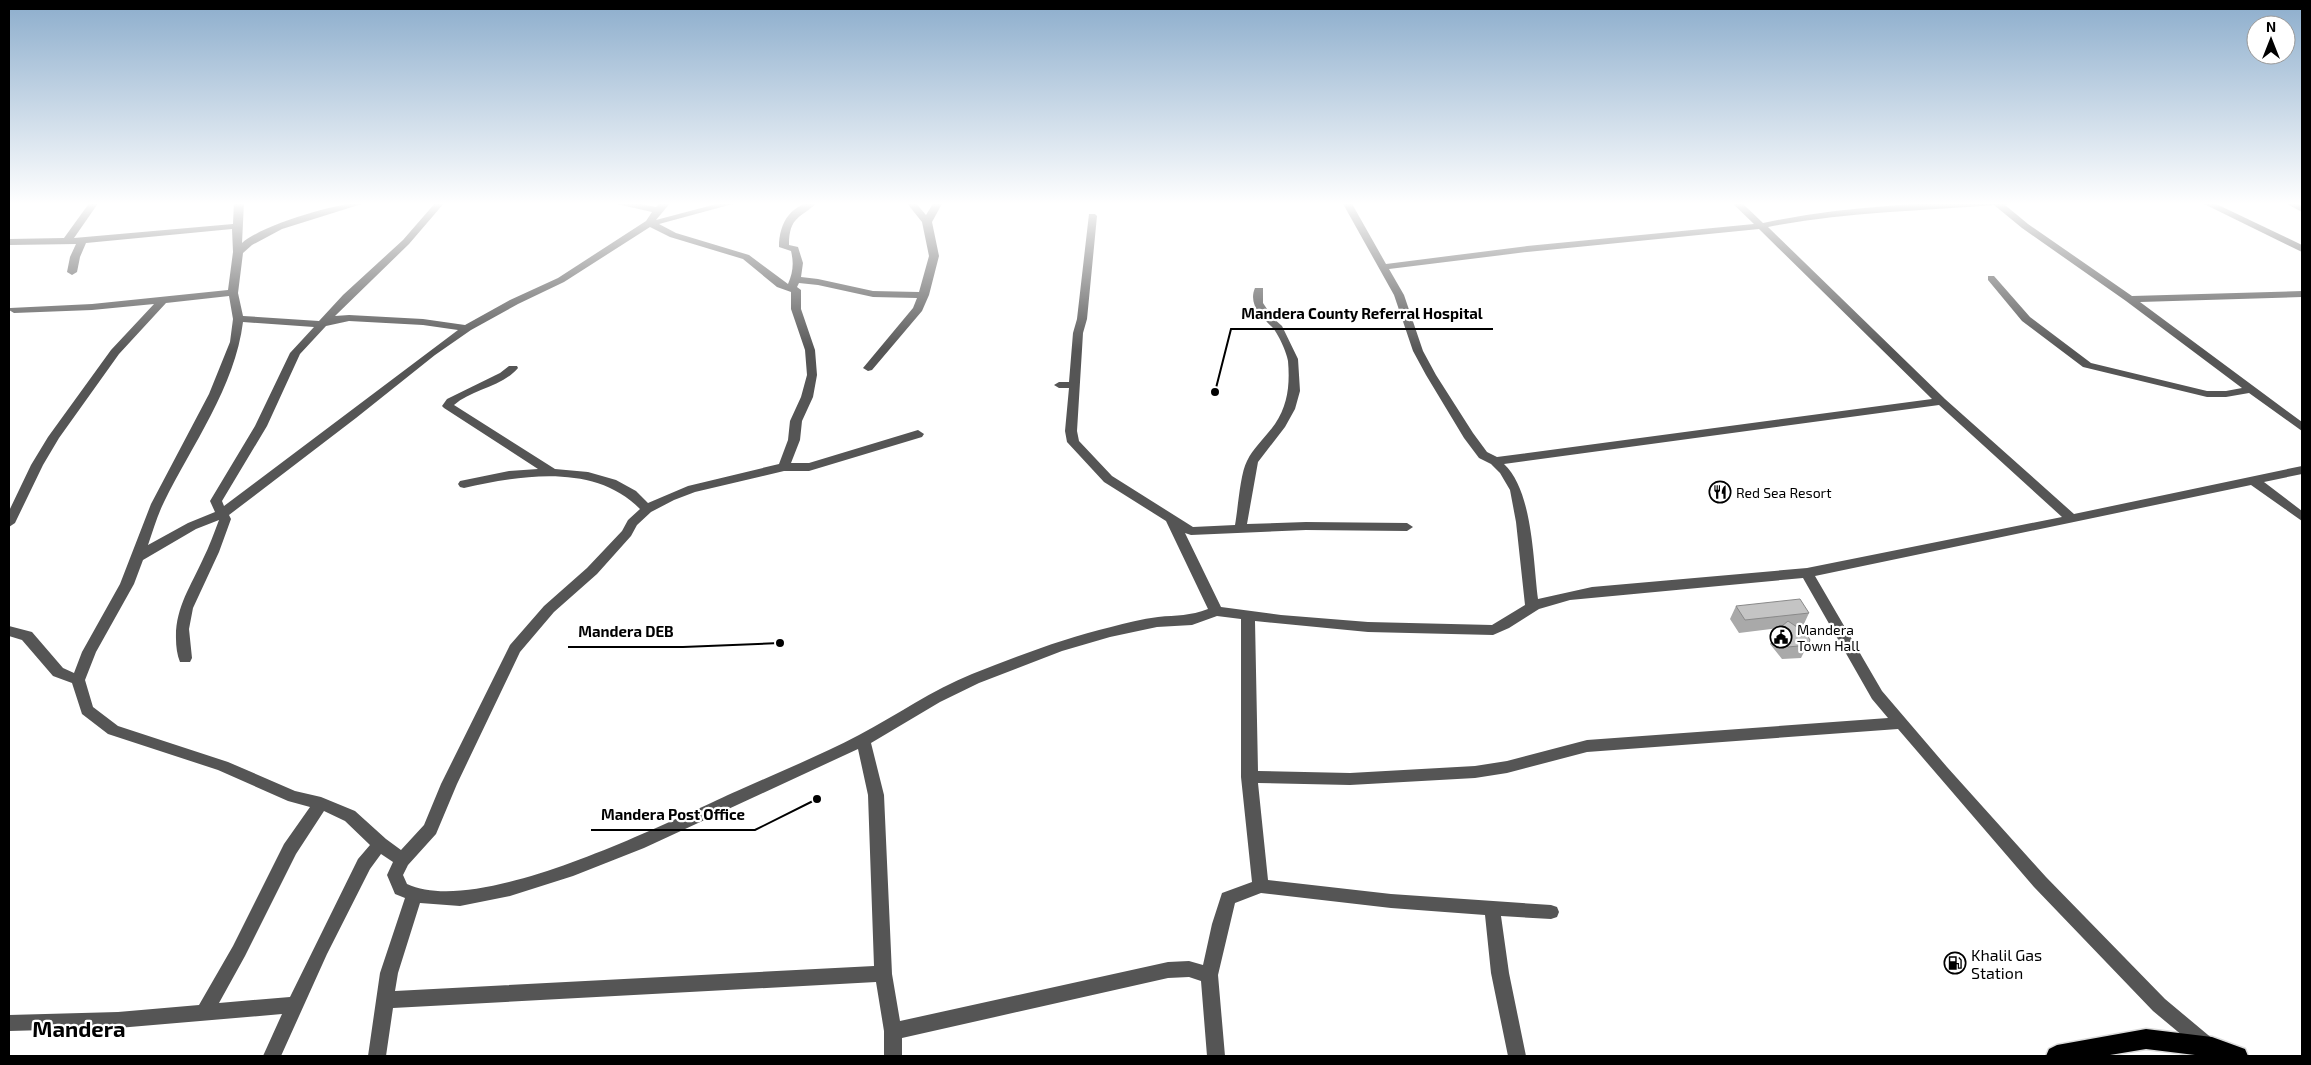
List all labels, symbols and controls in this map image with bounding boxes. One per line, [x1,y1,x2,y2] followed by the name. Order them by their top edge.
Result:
[2246,15,2296,65] north arrow
[2266,18,2276,35] text: N
[1231,299,1493,329] callout: Mandera County Referral Hospital
[1241,304,1483,323] text: Mandera County Referral Hospital
[1708,480,1732,504] restaurant icon: Red Sea Resort
[1736,484,1832,501] place label: Red Sea Resort
[568,617,683,647] callout: Mandera DEB
[1797,621,1860,654] place label: Mandera Town Hall
[578,622,674,640] text: Mandera DEB
[1769,625,1793,649] public building icon: Mandera Town Hall
[591,800,755,830] callout: Mandera Post Office
[601,805,745,823] text: Mandera Post Office
[1971,945,2042,982] place label: Khalil Gas Station
[1943,951,1967,975] fuel station icon: Khalil Gas Station
[32,1015,126,1041] district label: Mandera

